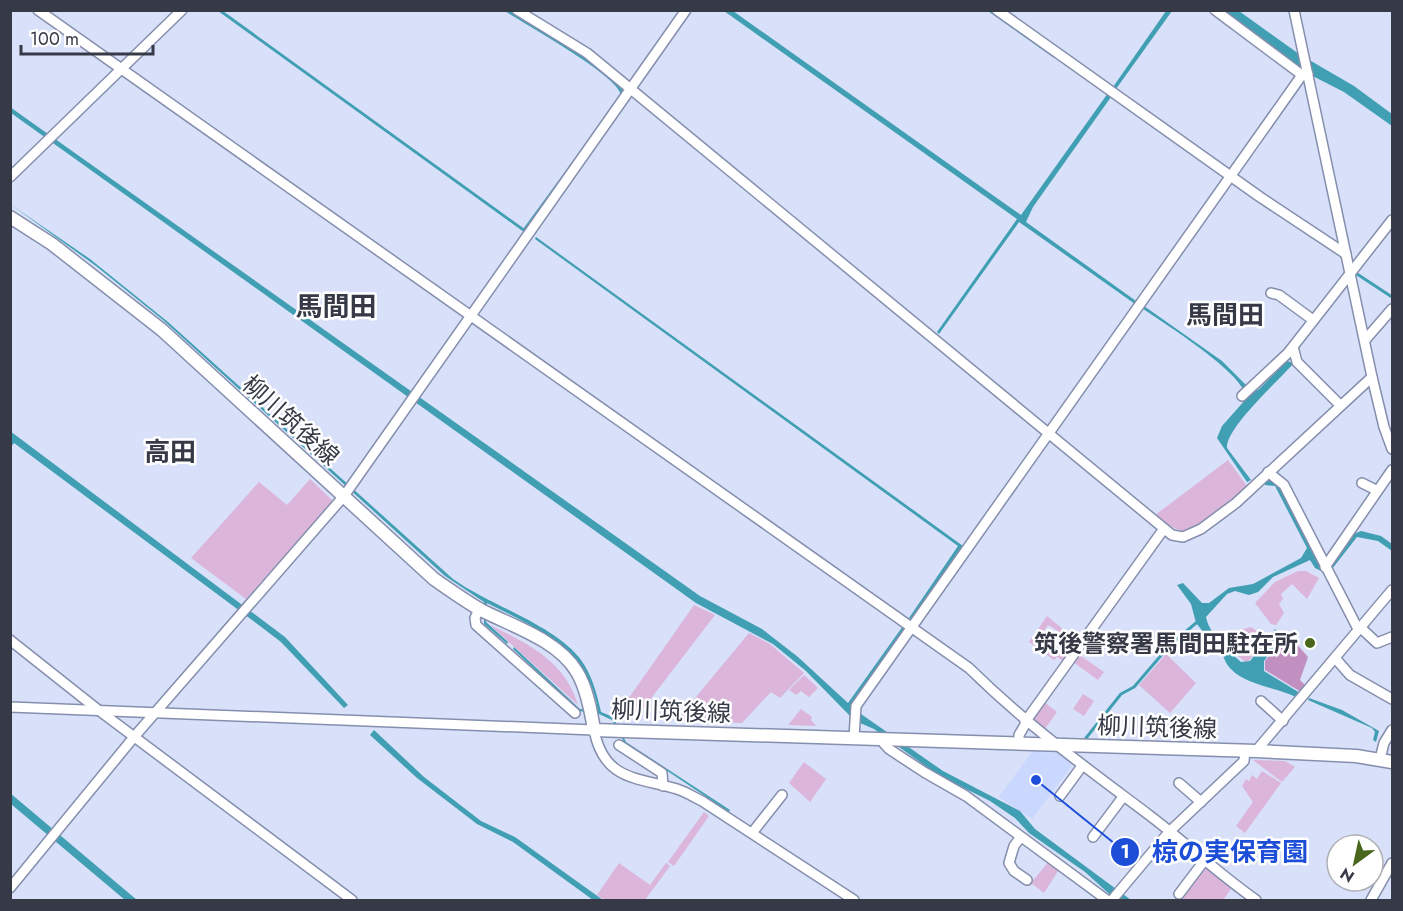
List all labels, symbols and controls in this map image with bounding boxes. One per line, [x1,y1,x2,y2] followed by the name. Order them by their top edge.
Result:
[21,18,153,56] scale bar
[30,26,79,52] text: 100 m
[296,287,377,326] district label: 馬間田
[1186,296,1264,334] district label: 馬間田
[235,367,347,473] street label: 柳川筑後線
[144,433,196,471] district label: 高田
[1034,626,1298,661] place label: 筑後警察署馬間田駐在所
[1303,636,1317,650] marker: 筑後警察署馬間田駐在所
[610,691,732,731] street label: 柳川筑後線
[1096,707,1218,747] street label: 柳川筑後線
[1110,830,1320,874] callout: 椋の実保育園
[1152,833,1308,871] text: 椋の実保育園
[1325,833,1385,893] north arrow
[1120,839,1130,865] text: 1
[1336,862,1359,888] text: N

